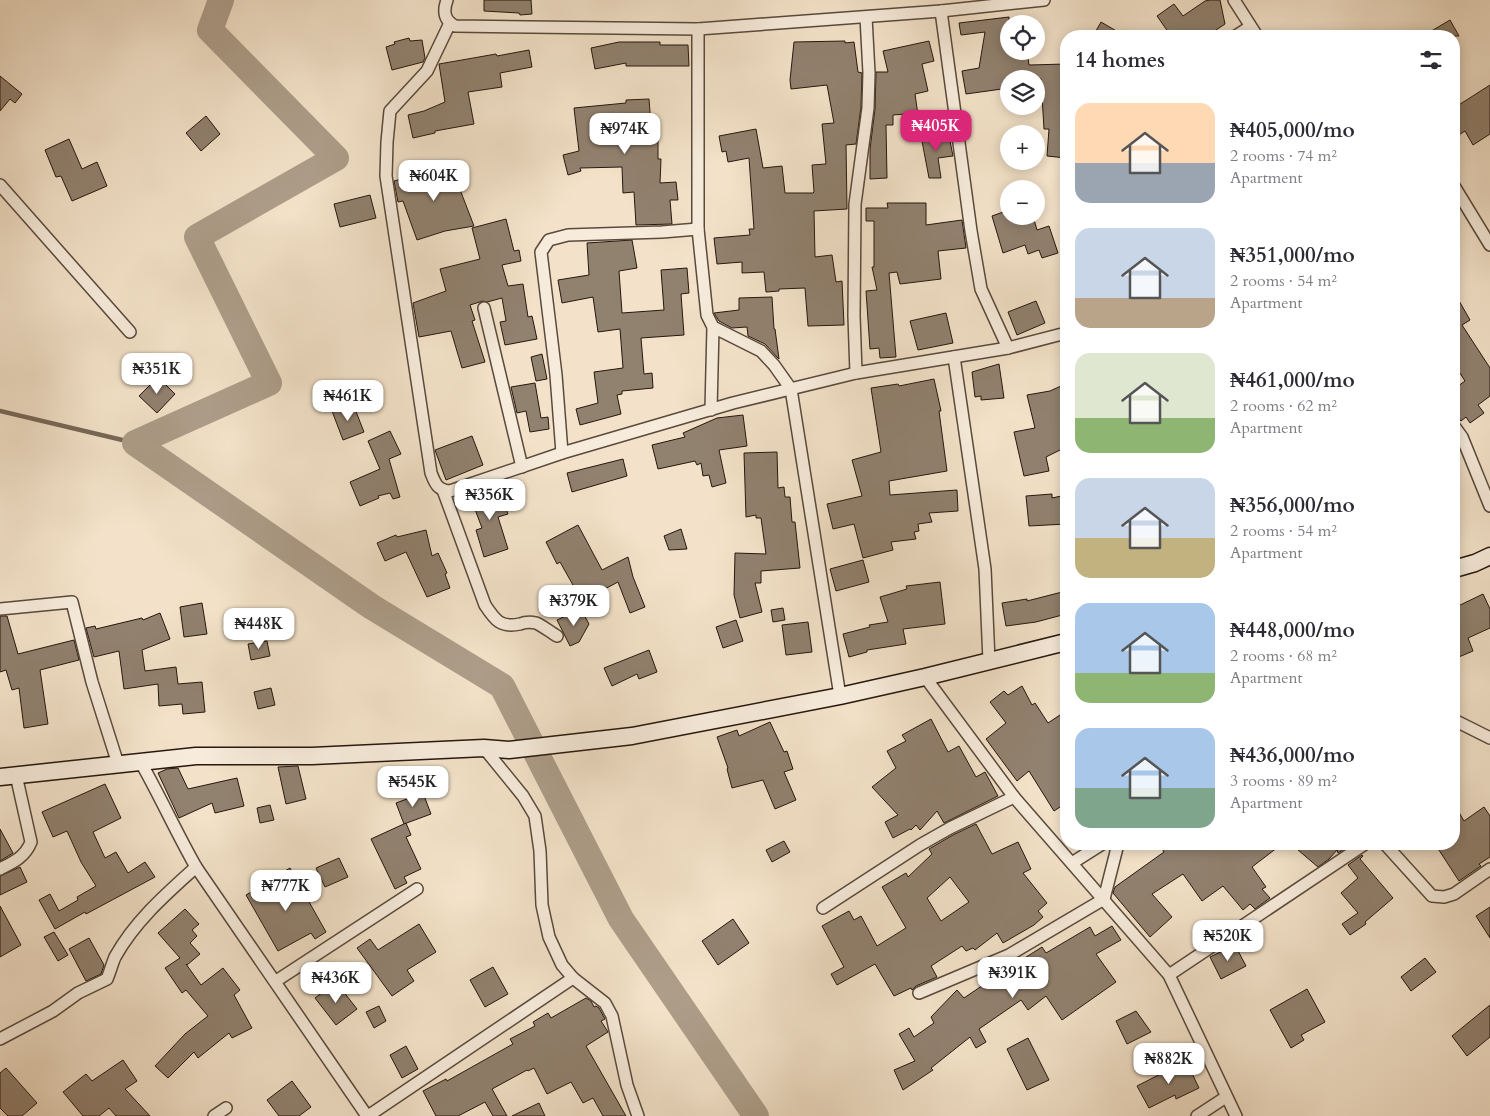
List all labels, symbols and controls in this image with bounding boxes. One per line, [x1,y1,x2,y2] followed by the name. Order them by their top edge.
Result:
[1000,15,1045,225] map controls
[1000,15,1045,60] button: locate
[1075,46,1165,75] text: 14 homes
[1417,46,1445,74] icon: filters
[1000,70,1045,115] button: layers
[901,110,971,152] pin: ₦405K
[590,112,660,155] pin: ₦974K
[911,115,961,137] text: ₦405K
[1230,116,1355,145] text: ₦405,000/mo
[600,118,650,140] text: ₦974K
[1115,123,1175,183] icon: home
[1000,125,1045,170] button: +
[1230,145,1337,167] text: 2 rooms · 74 m²
[399,160,469,202] pin: ₦604K
[409,165,459,187] text: ₦604K
[1230,167,1303,189] text: Apartment
[1000,180,1045,225] button: −
[1230,241,1355,270] text: ₦351,000/mo
[1115,248,1175,308] icon: home
[1230,270,1337,292] text: 2 rooms · 54 m²
[1230,292,1303,314] text: Apartment
[122,352,192,395] pin: ₦351K
[132,358,182,380] text: ₦351K
[1230,366,1355,395] text: ₦461,000/mo
[1115,373,1175,433] icon: home
[313,380,383,422] pin: ₦461K
[323,385,373,407] text: ₦461K
[1230,395,1337,417] text: 2 rooms · 62 m²
[1230,417,1303,439] text: Apartment
[455,478,525,521] pin: ₦356K
[465,484,515,506] text: ₦356K
[1230,491,1355,520] text: ₦356,000/mo
[1115,498,1175,558] icon: home
[1230,520,1337,542] text: 2 rooms · 54 m²
[1230,542,1303,564] text: Apartment
[539,584,609,627] pin: ₦379K
[549,590,599,612] text: ₦379K
[224,608,294,650] pin: ₦448K
[234,613,284,635] text: ₦448K
[1230,616,1355,645] text: ₦448,000/mo
[1115,623,1175,683] icon: home
[1230,645,1337,667] text: 2 rooms · 68 m²
[1230,667,1303,689] text: Apartment
[1230,741,1355,770] text: ₦436,000/mo
[1115,748,1175,808] icon: home
[378,766,448,808] pin: ₦545K
[1230,770,1337,792] text: 3 rooms · 89 m²
[388,771,438,793] text: ₦545K
[1230,792,1303,814] text: Apartment
[251,870,321,912] pin: ₦777K
[261,875,311,897] text: ₦777K
[1193,920,1263,962] pin: ₦520K
[1203,925,1253,947] text: ₦520K
[978,956,1048,999] pin: ₦391K
[301,962,371,1004] pin: ₦436K
[988,962,1038,984] text: ₦391K
[311,967,361,989] text: ₦436K
[1134,1042,1204,1085] pin: ₦882K
[1144,1048,1194,1070] text: ₦882K

